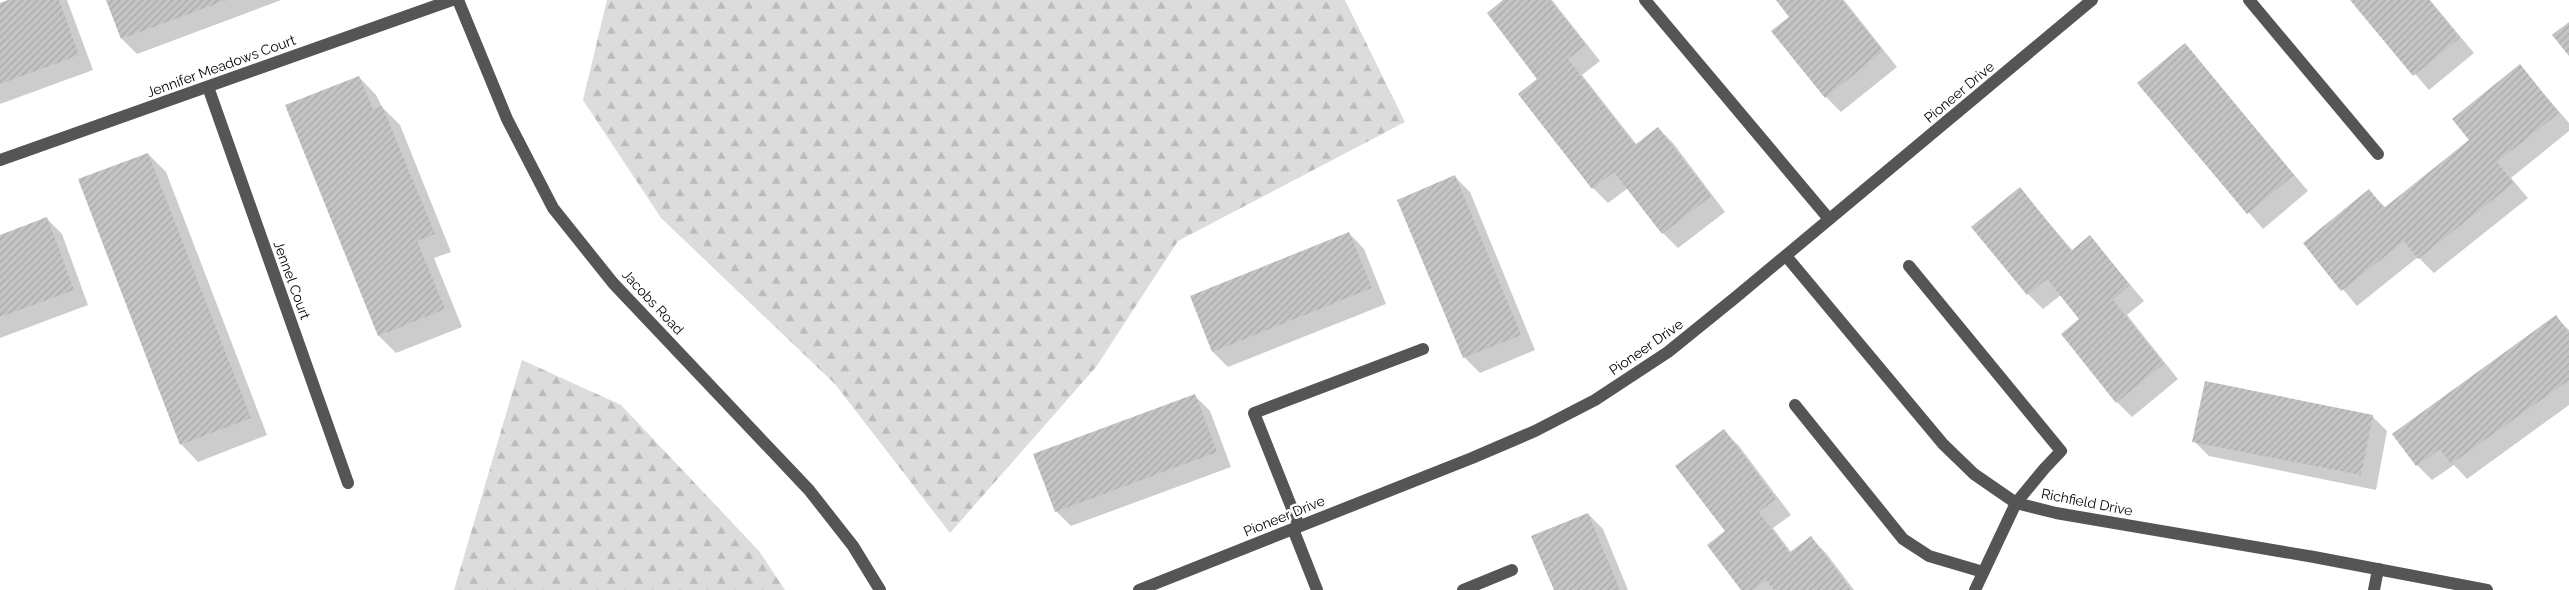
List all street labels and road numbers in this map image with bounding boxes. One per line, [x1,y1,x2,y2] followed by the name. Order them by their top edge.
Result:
[144,32,298,100] street label: Jennifer Meadows Court
[1921,58,1997,126] street label: Pioneer Drive
[270,239,314,322] street label: Jennel Court
[619,266,687,338] street label: Jacobs Road
[1606,316,1686,378] street label: Pioneer Drive
[2040,485,2134,519] street label: Richfield Drive
[1241,492,1327,540] street label: Pioneer Drive

